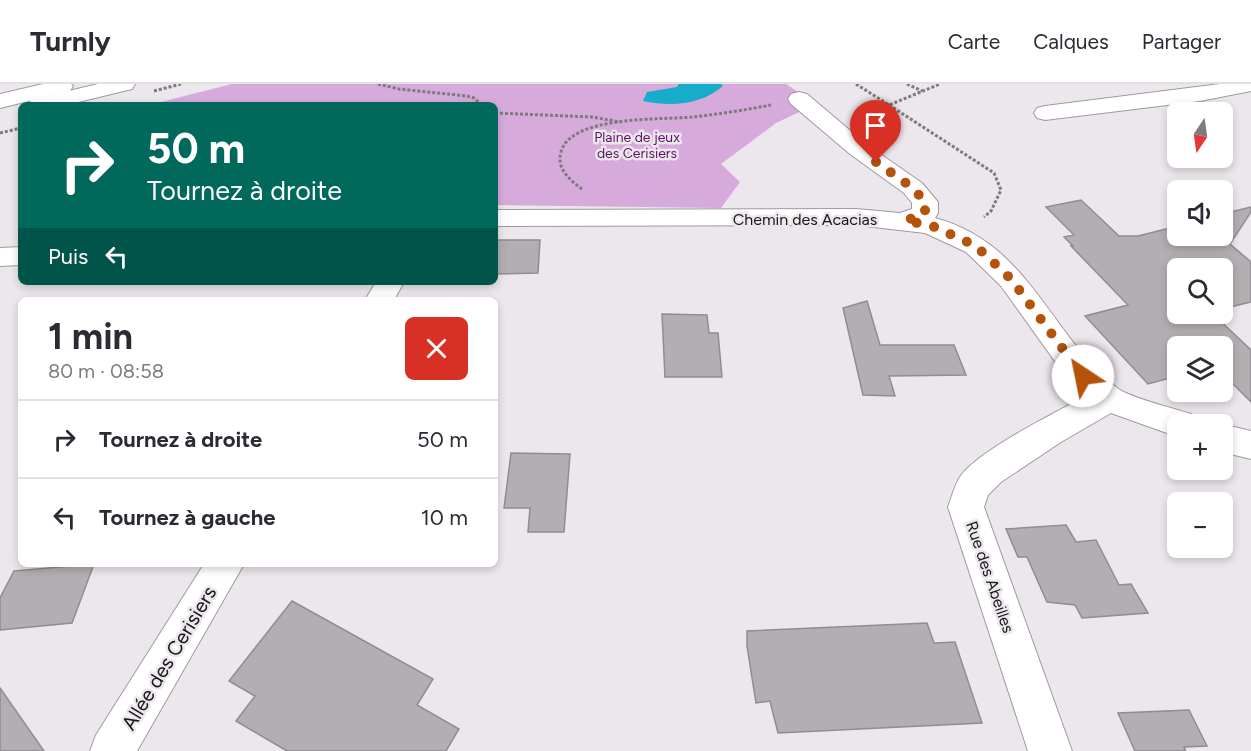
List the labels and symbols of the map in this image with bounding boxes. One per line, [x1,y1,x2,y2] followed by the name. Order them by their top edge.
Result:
[850,100,901,162] pin
[1167,102,1233,168] north arrow
[594,129,680,162] park label: Plaine de jeux des Cerisiers
[733,210,877,229] street label: Chemin des Acacias
[1051,344,1115,408] position arrow
[962,519,1018,635] street label: Rue des Abeilles
[117,582,221,734] street label: Allée des Cerisiers

